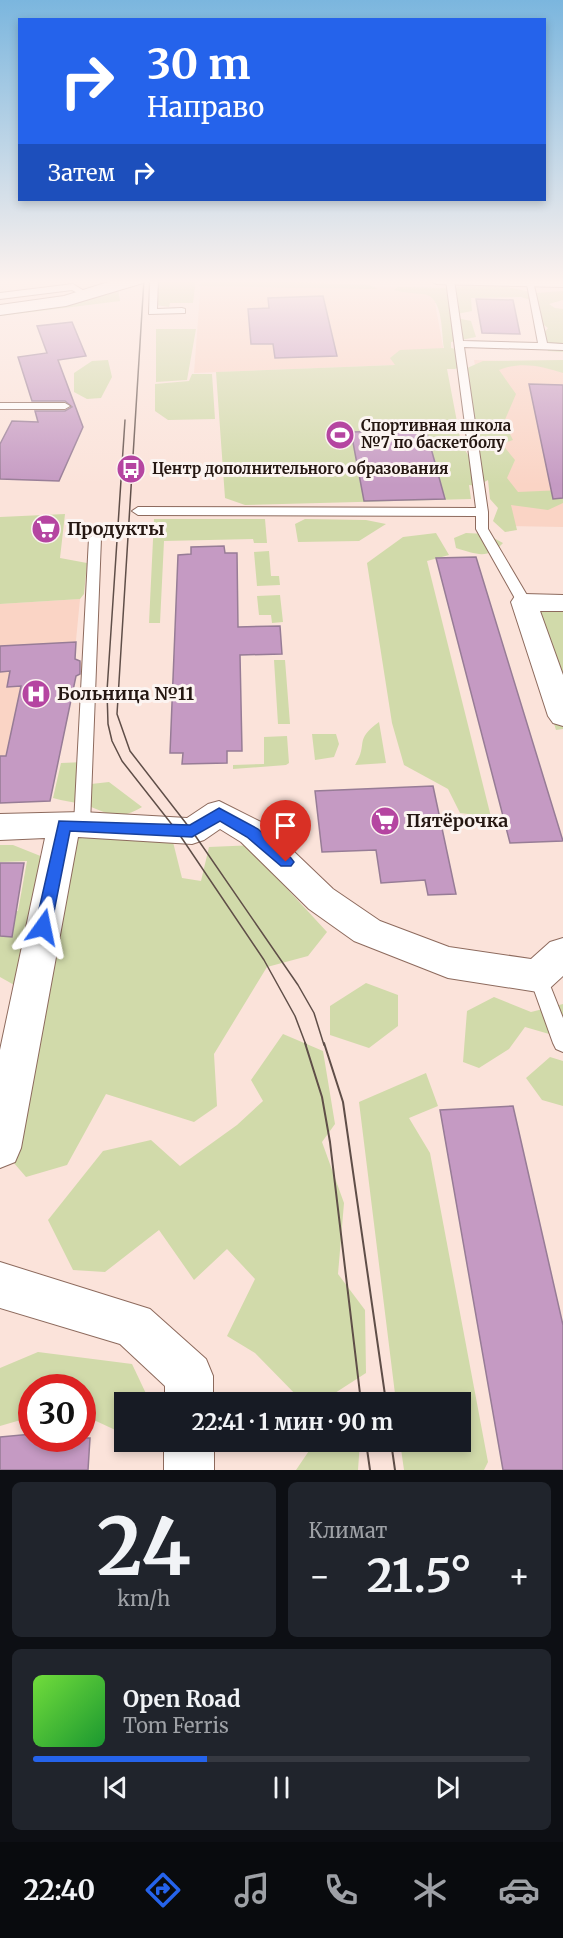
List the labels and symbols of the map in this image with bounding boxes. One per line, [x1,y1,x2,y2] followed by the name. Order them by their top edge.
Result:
[361,416,512,452] place label: Спортивная школа №7 по баскетболу
[324,419,356,451] sports icon: Спортивная школа №7 по баскетболу
[115,453,147,485] bus stop icon: Центр дополнительного образования
[152,459,449,478] place label: Центр дополнительного образования
[30,513,62,545] supermarket icon: Продукты
[67,517,165,540] place label: Продукты
[20,678,52,710] hospital icon: Больница №11
[57,682,194,705] place label: Больница №11
[260,800,311,862] pin
[369,805,401,837] supermarket icon: Пятёрочка
[406,809,508,832] place label: Пятёрочка
[11,895,75,959] position arrow
[18,1374,96,1452] speed limit sign: 30

